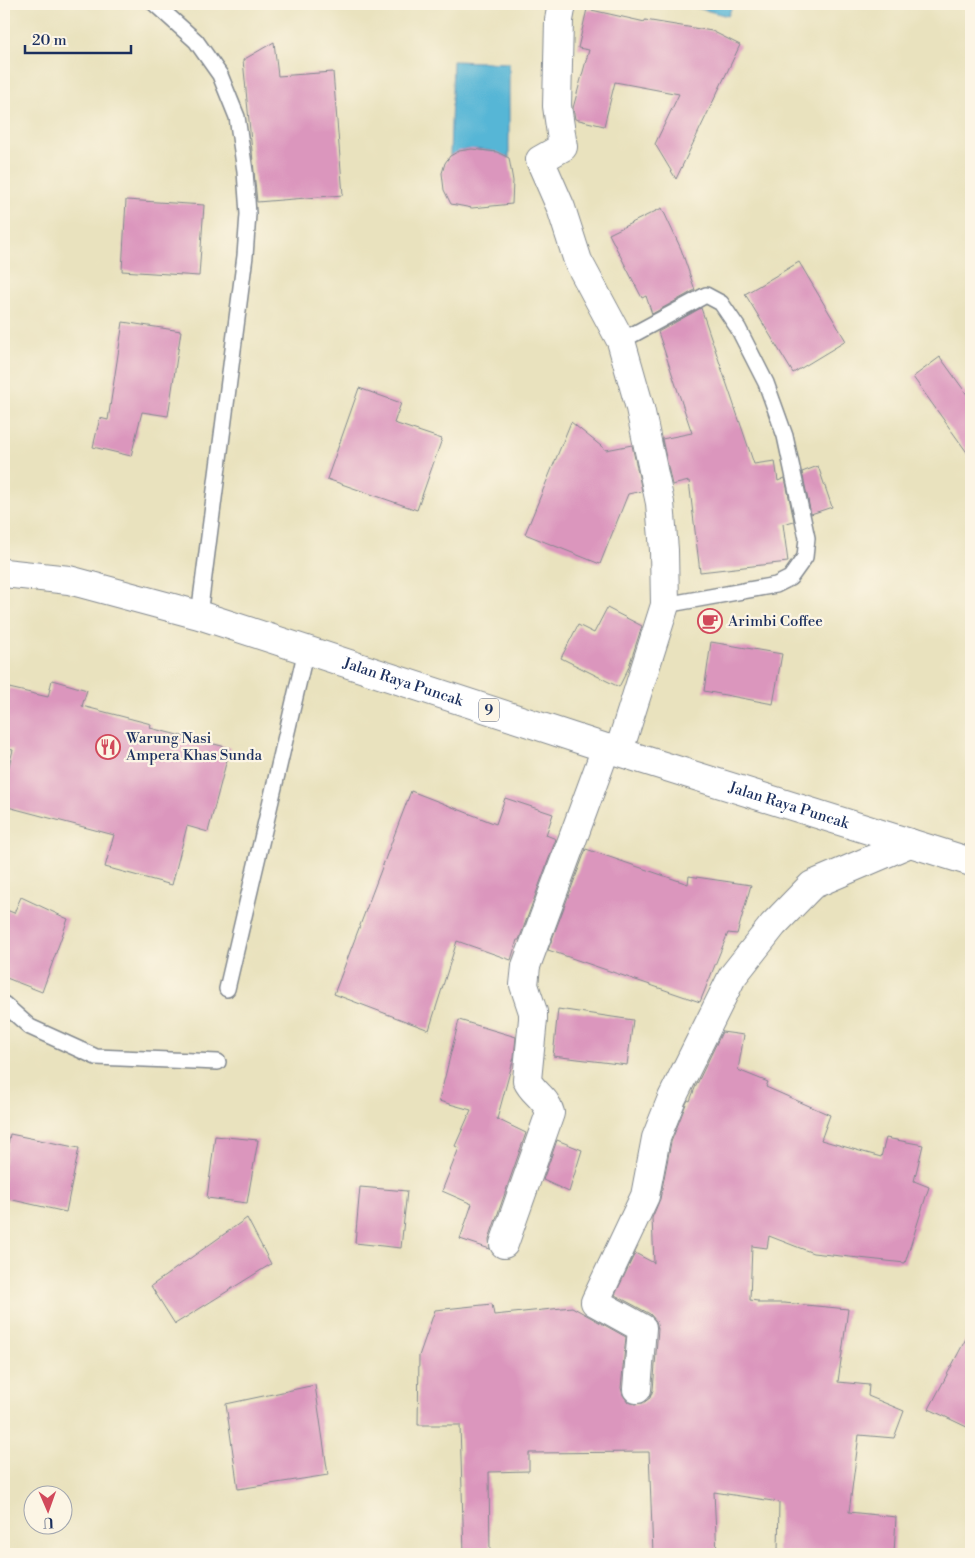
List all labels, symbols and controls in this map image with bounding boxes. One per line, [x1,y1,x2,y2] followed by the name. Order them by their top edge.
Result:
[25,22,131,54] scale bar
[32,31,67,50] text: 20 m
[697,608,723,634] cafe icon: Arimbi Coffee
[727,612,823,631] place label: Arimbi Coffee
[340,653,467,711] street label: Jalan Raya Puncak
[479,698,499,722] road number: 9
[125,729,262,765] place label: Warung Nasi Ampera Khas Sunda
[95,734,121,760] restaurant icon: Warung Nasi Ampera Khas Sunda
[725,778,853,834] street label: Jalan Raya Puncak
[22,1486,72,1536] north arrow
[43,1513,54,1531] text: U

